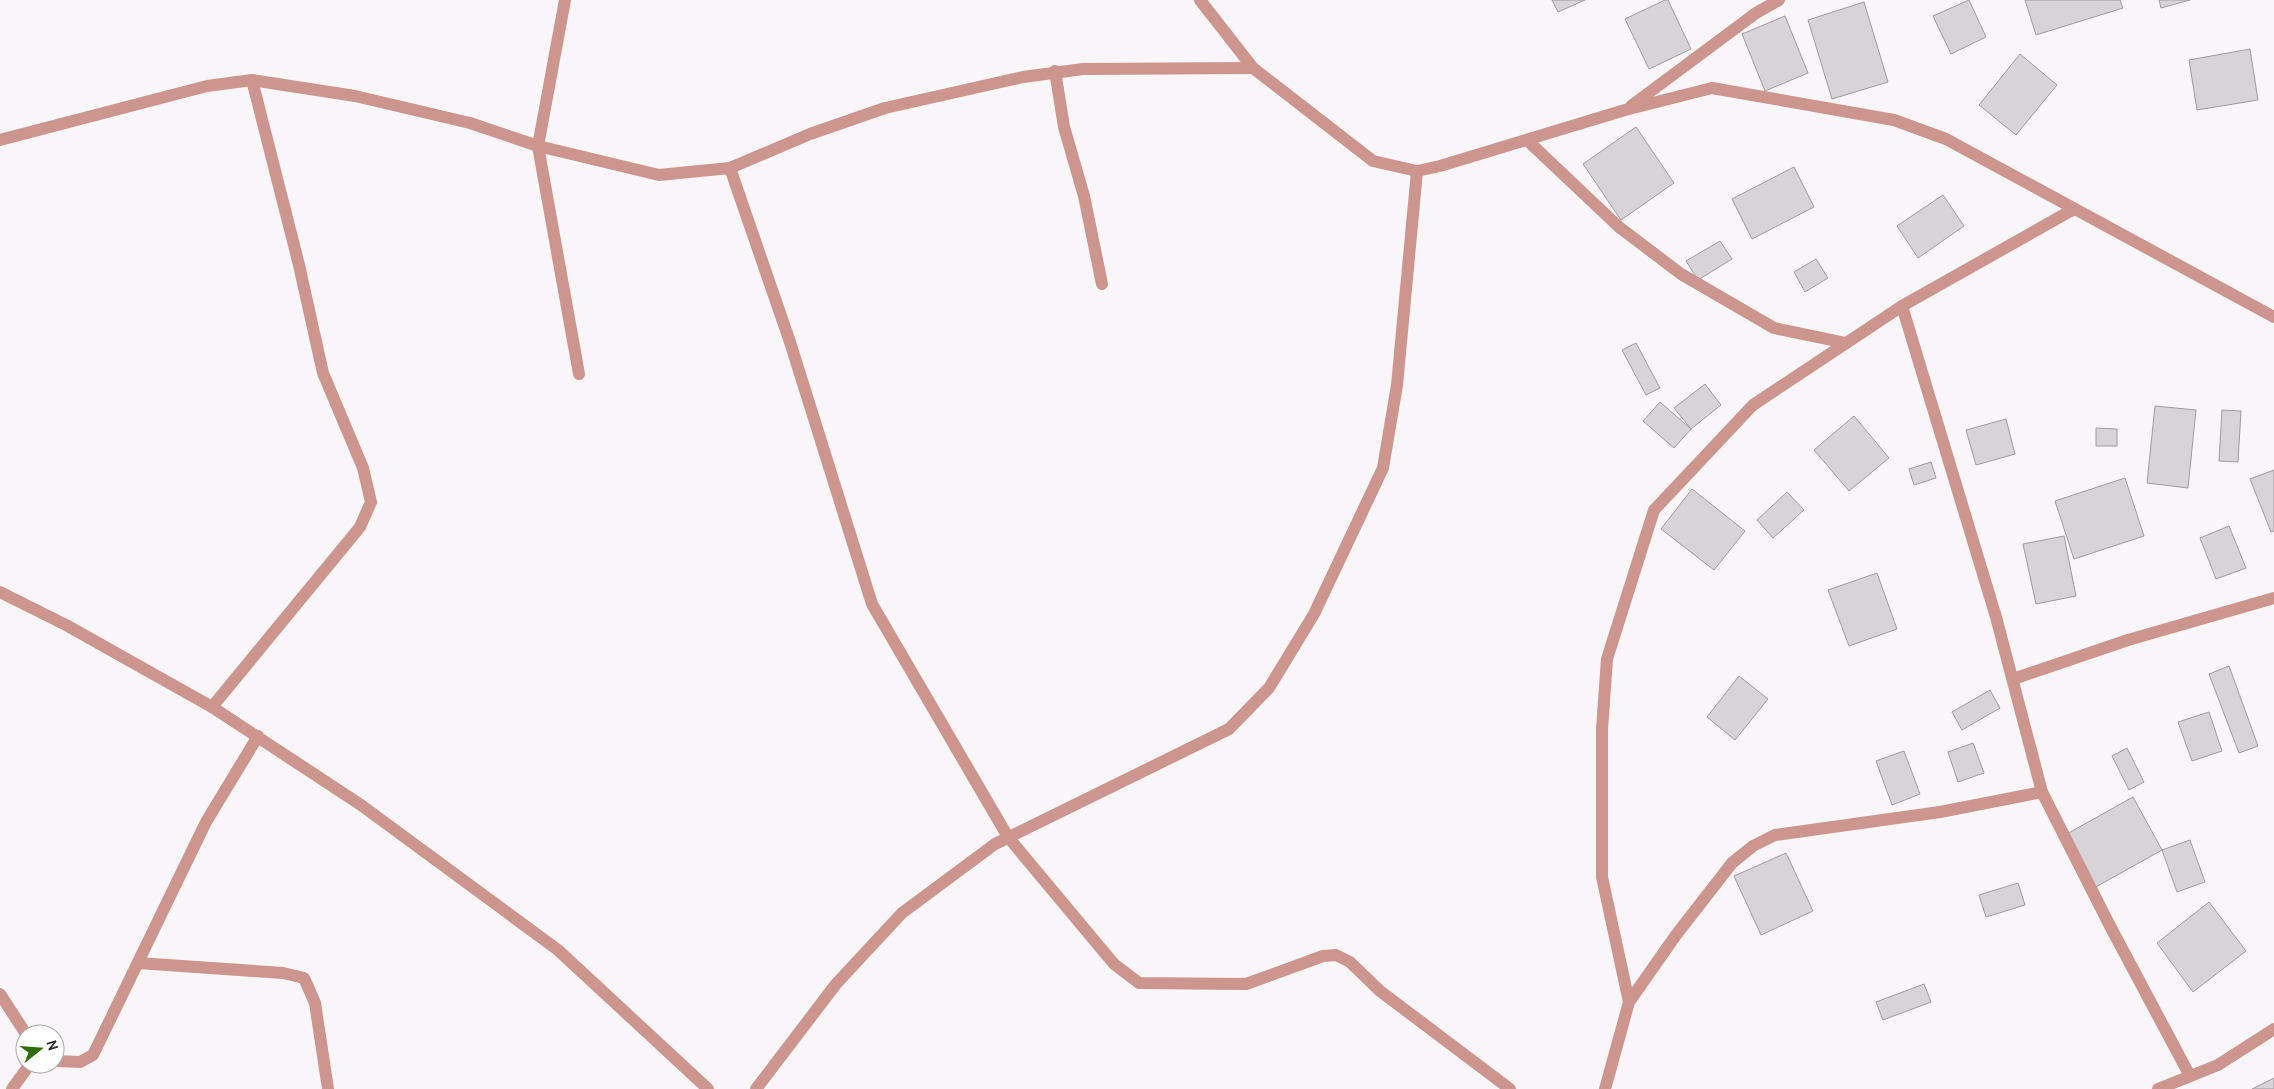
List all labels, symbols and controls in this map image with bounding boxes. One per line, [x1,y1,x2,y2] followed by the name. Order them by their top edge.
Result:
[15,1024,65,1074] north arrow
[42,1038,62,1053] text: N

